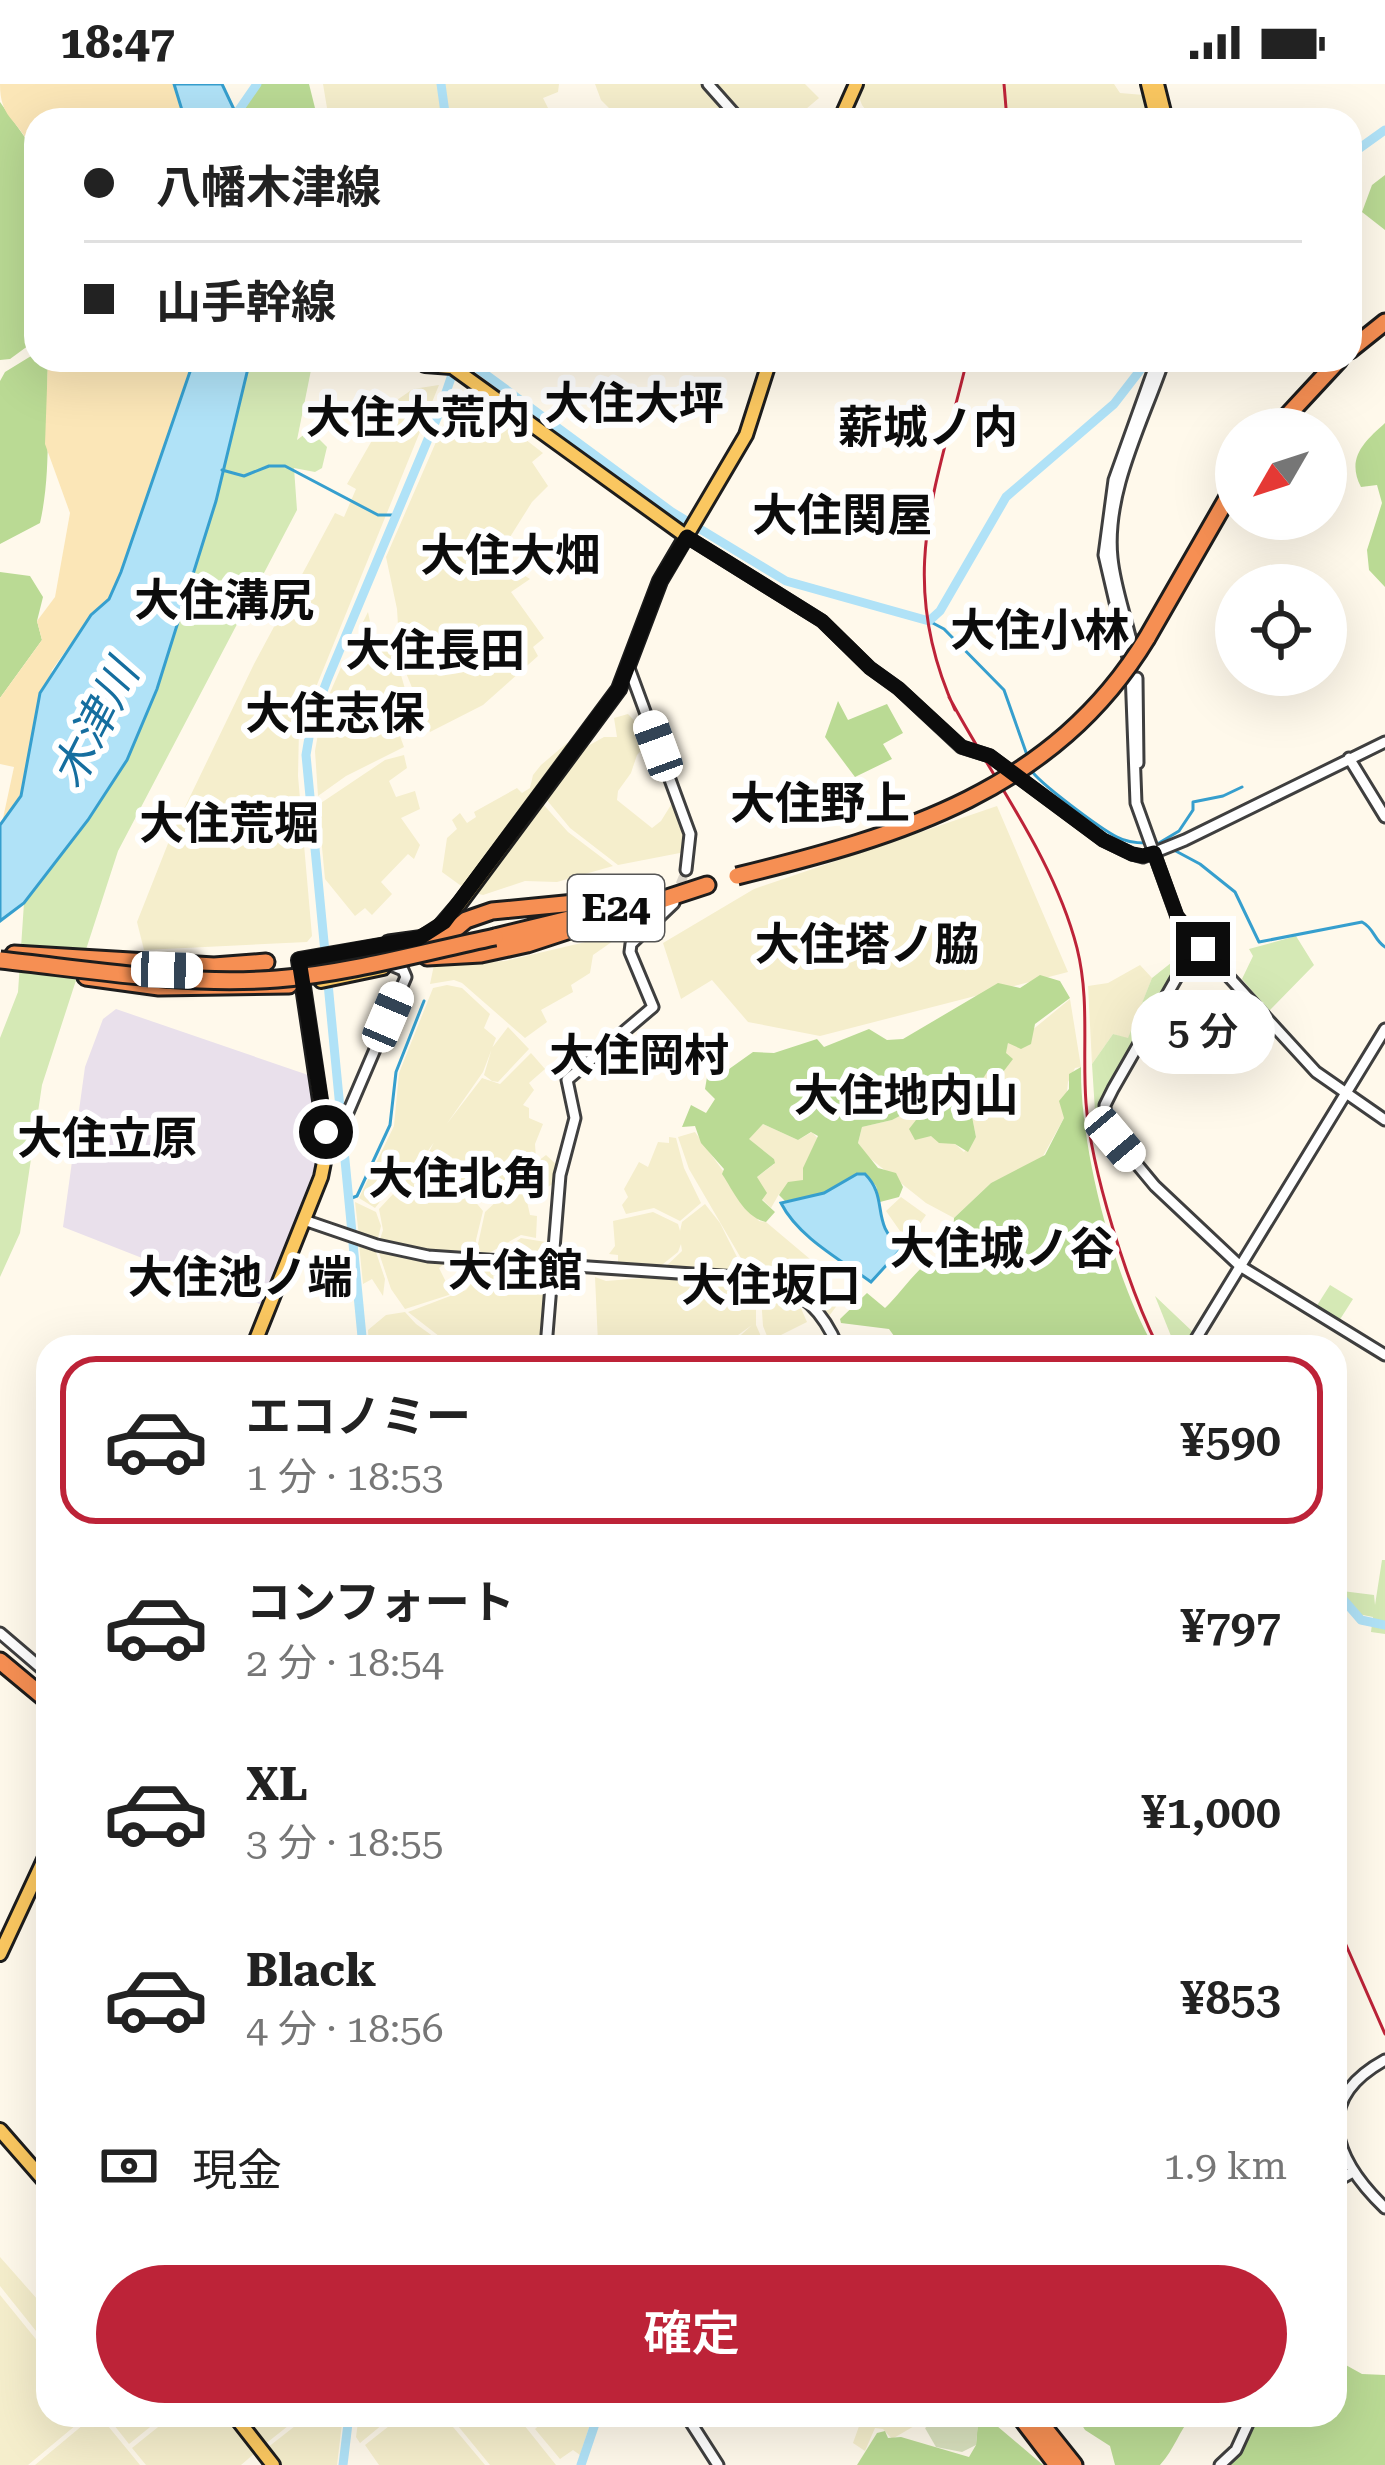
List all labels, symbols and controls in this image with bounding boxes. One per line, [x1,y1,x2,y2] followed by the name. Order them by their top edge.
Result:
[60,16,175,69] text: 18:47
[156,161,381,214] text: 八幡木津線
[156,276,336,329] text: 山手幹線
[544,377,724,430] district label: 大住大坪
[305,391,531,444] district label: 大住大荒内
[838,401,1018,454] district label: 薪城ノ内
[1215,408,1347,540] north arrow
[1215,408,1347,696] map controls
[752,489,932,542] district label: 大住関屋
[420,529,600,582] district label: 大住大畑
[1215,564,1347,696] button: locate
[134,574,314,627] district label: 大住溝尻
[950,604,1130,657] district label: 大住小林
[345,624,525,677] district label: 大住長田
[41,648,151,796] water label: 木津川
[245,687,425,740] district label: 大住志保
[629,706,687,786] car
[730,777,910,830] district label: 大住野上
[139,797,319,850] district label: 大住荒堀
[568,875,664,941] road number: E24
[754,918,980,971] district label: 大住塔ノ脇
[1176,922,1230,976] route end
[130,951,204,989] car
[357,977,419,1057] car
[1131,991,1275,1075] callout: 5 分
[1168,1009,1238,1055] text: 5 分
[549,1029,729,1082] district label: 大住岡村
[793,1069,1019,1122] district label: 大住地内山
[1078,1100,1152,1178] car
[299,1105,353,1159] route start
[17,1112,197,1165] district label: 大住立原
[368,1152,548,1205] district label: 大住北角
[889,1222,1115,1275] district label: 大住城ノ谷
[447,1244,583,1297] district label: 大住館
[127,1251,353,1304] district label: 大住池ノ端
[681,1259,861,1312] district label: 大住坂口
[102,1386,210,1494] icon: car
[246,1390,471,1443] text: エコノミー
[1180,1414,1281,1467] text: ¥590
[246,1454,444,1500] text: 1 分 · 18:53
[102,1572,210,1680] icon: car
[246,1576,515,1629] text: コンフォート
[1180,1600,1281,1653] text: ¥797
[246,1640,444,1686] text: 2 分 · 18:54
[102,1758,210,1866] icon: car
[246,1758,308,1811] text: XL
[1141,1786,1281,1839] text: ¥1,000
[246,1820,444,1866] text: 3 分 · 18:55
[102,1944,210,2052] icon: car
[246,1944,376,1997] text: Black
[1180,1972,1281,2025] text: ¥853
[246,2006,444,2052] text: 4 分 · 18:56
[96,2133,162,2199] icon: cash
[1163,2143,1287,2189] text: 1.9 km
[192,2144,282,2197] text: 現金
[96,2265,1287,2403] button: 確定

